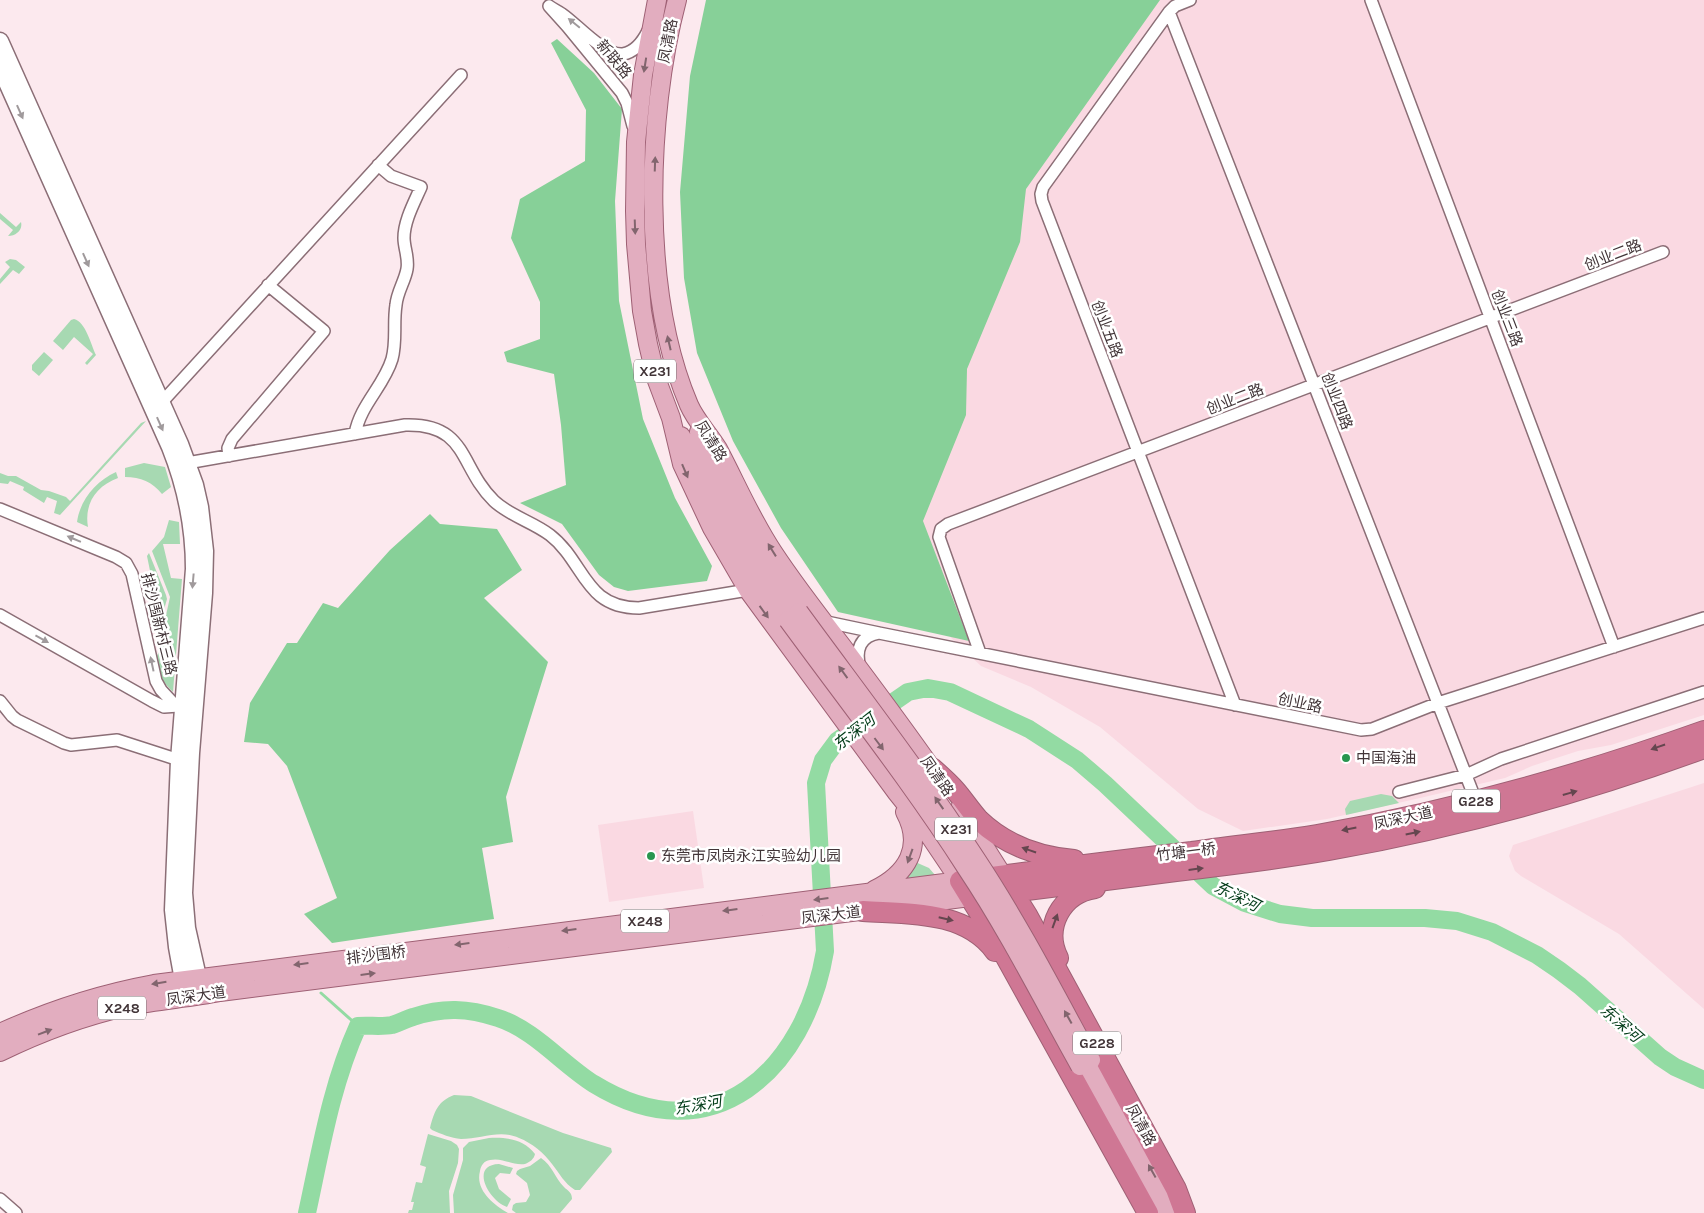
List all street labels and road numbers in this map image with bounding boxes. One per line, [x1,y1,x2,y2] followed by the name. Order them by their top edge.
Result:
[655,17,681,65] street label: 凤清路
[593,36,635,82] street label: 新联路
[1582,236,1644,274] street label: 创业二路
[1488,287,1526,349] street label: 创业三路
[1088,298,1126,360] street label: 创业五路
[634,360,676,382] road number: X231
[1318,370,1356,432] street label: 创业四路
[1204,380,1266,418] street label: 创业二路
[691,417,731,465] street label: 凤清路
[138,571,180,677] street label: 排沙围新村三路
[1276,690,1324,716] street label: 创业路
[917,752,957,800] street label: 凤清路
[1452,789,1500,812] road number: G228
[1372,803,1434,833] street label: 凤深大道
[935,818,977,841] road number: X231
[1155,839,1217,865] street label: 竹塘一桥
[800,902,862,928] street label: 凤深大道
[621,909,669,932] road number: X248
[345,942,407,968] street label: 排沙围桥
[165,983,227,1009] street label: 凤深大道
[98,996,146,1020] road number: X248
[1073,1032,1121,1054] road number: G228
[1122,1101,1160,1149] street label: 凤清路

